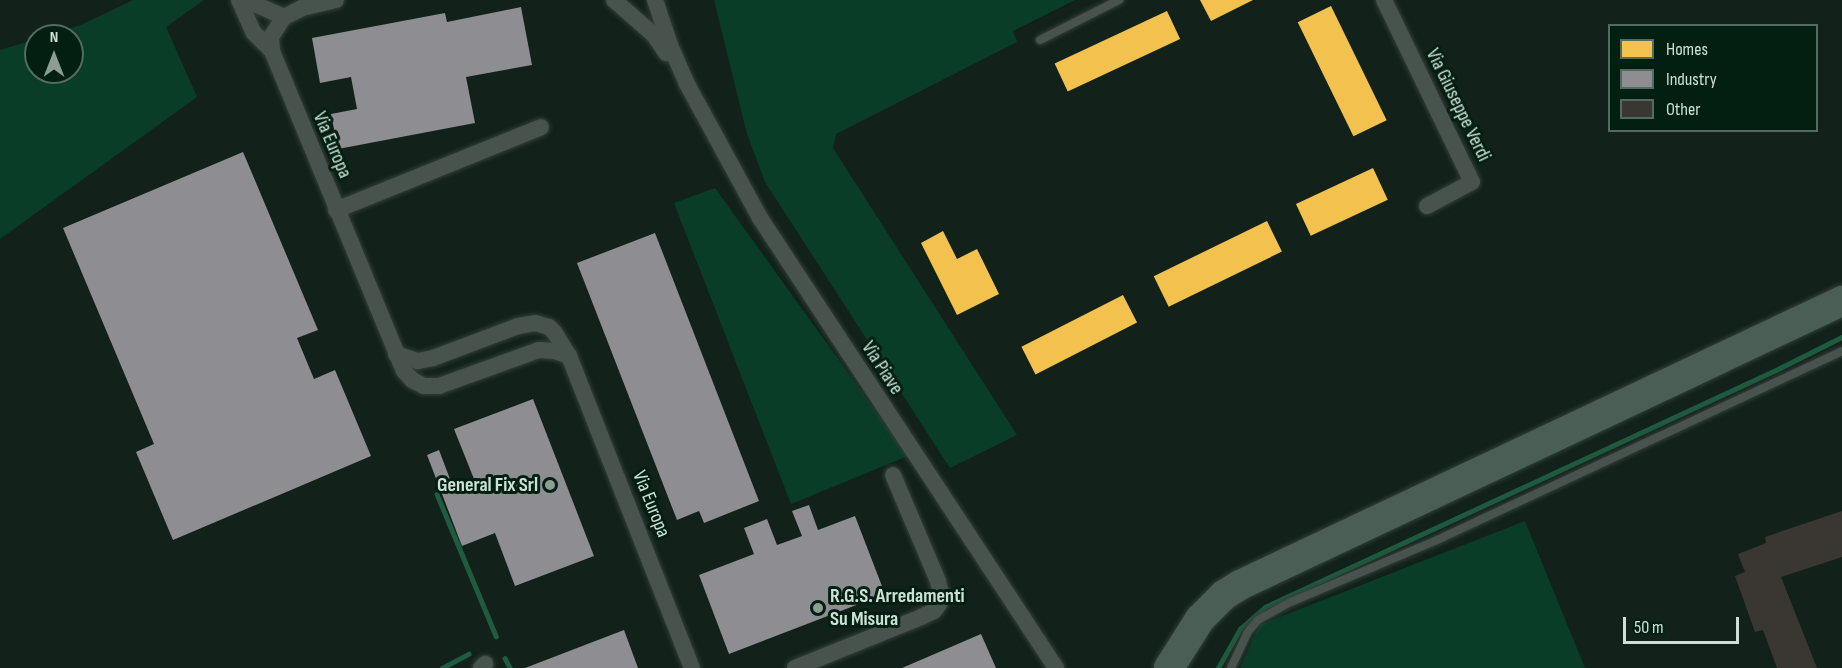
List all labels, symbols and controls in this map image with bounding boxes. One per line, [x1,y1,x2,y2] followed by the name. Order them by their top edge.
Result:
[24,24,84,84] north arrow
[1608,24,1818,132] legend
[50,28,58,47] text: N
[1666,39,1708,60] text: Homes
[1420,45,1496,165] street label: Via Giuseppe Verdi
[1666,69,1717,90] text: Industry
[1666,99,1700,120] text: Other
[307,108,357,182] street label: Via Europa
[856,337,908,399] street label: Via Piave
[627,467,675,541] street label: Via Europa
[437,473,538,497] place label: General Fix Srl
[543,478,557,492] marker: General Fix Srl
[830,584,965,631] place label: R.G.S. Arredamenti Su Misura
[811,601,825,615] marker: R.G.S. Arredamenti Su Misura
[1626,605,1742,643] scale bar
[1634,617,1664,638] text: 50 m

